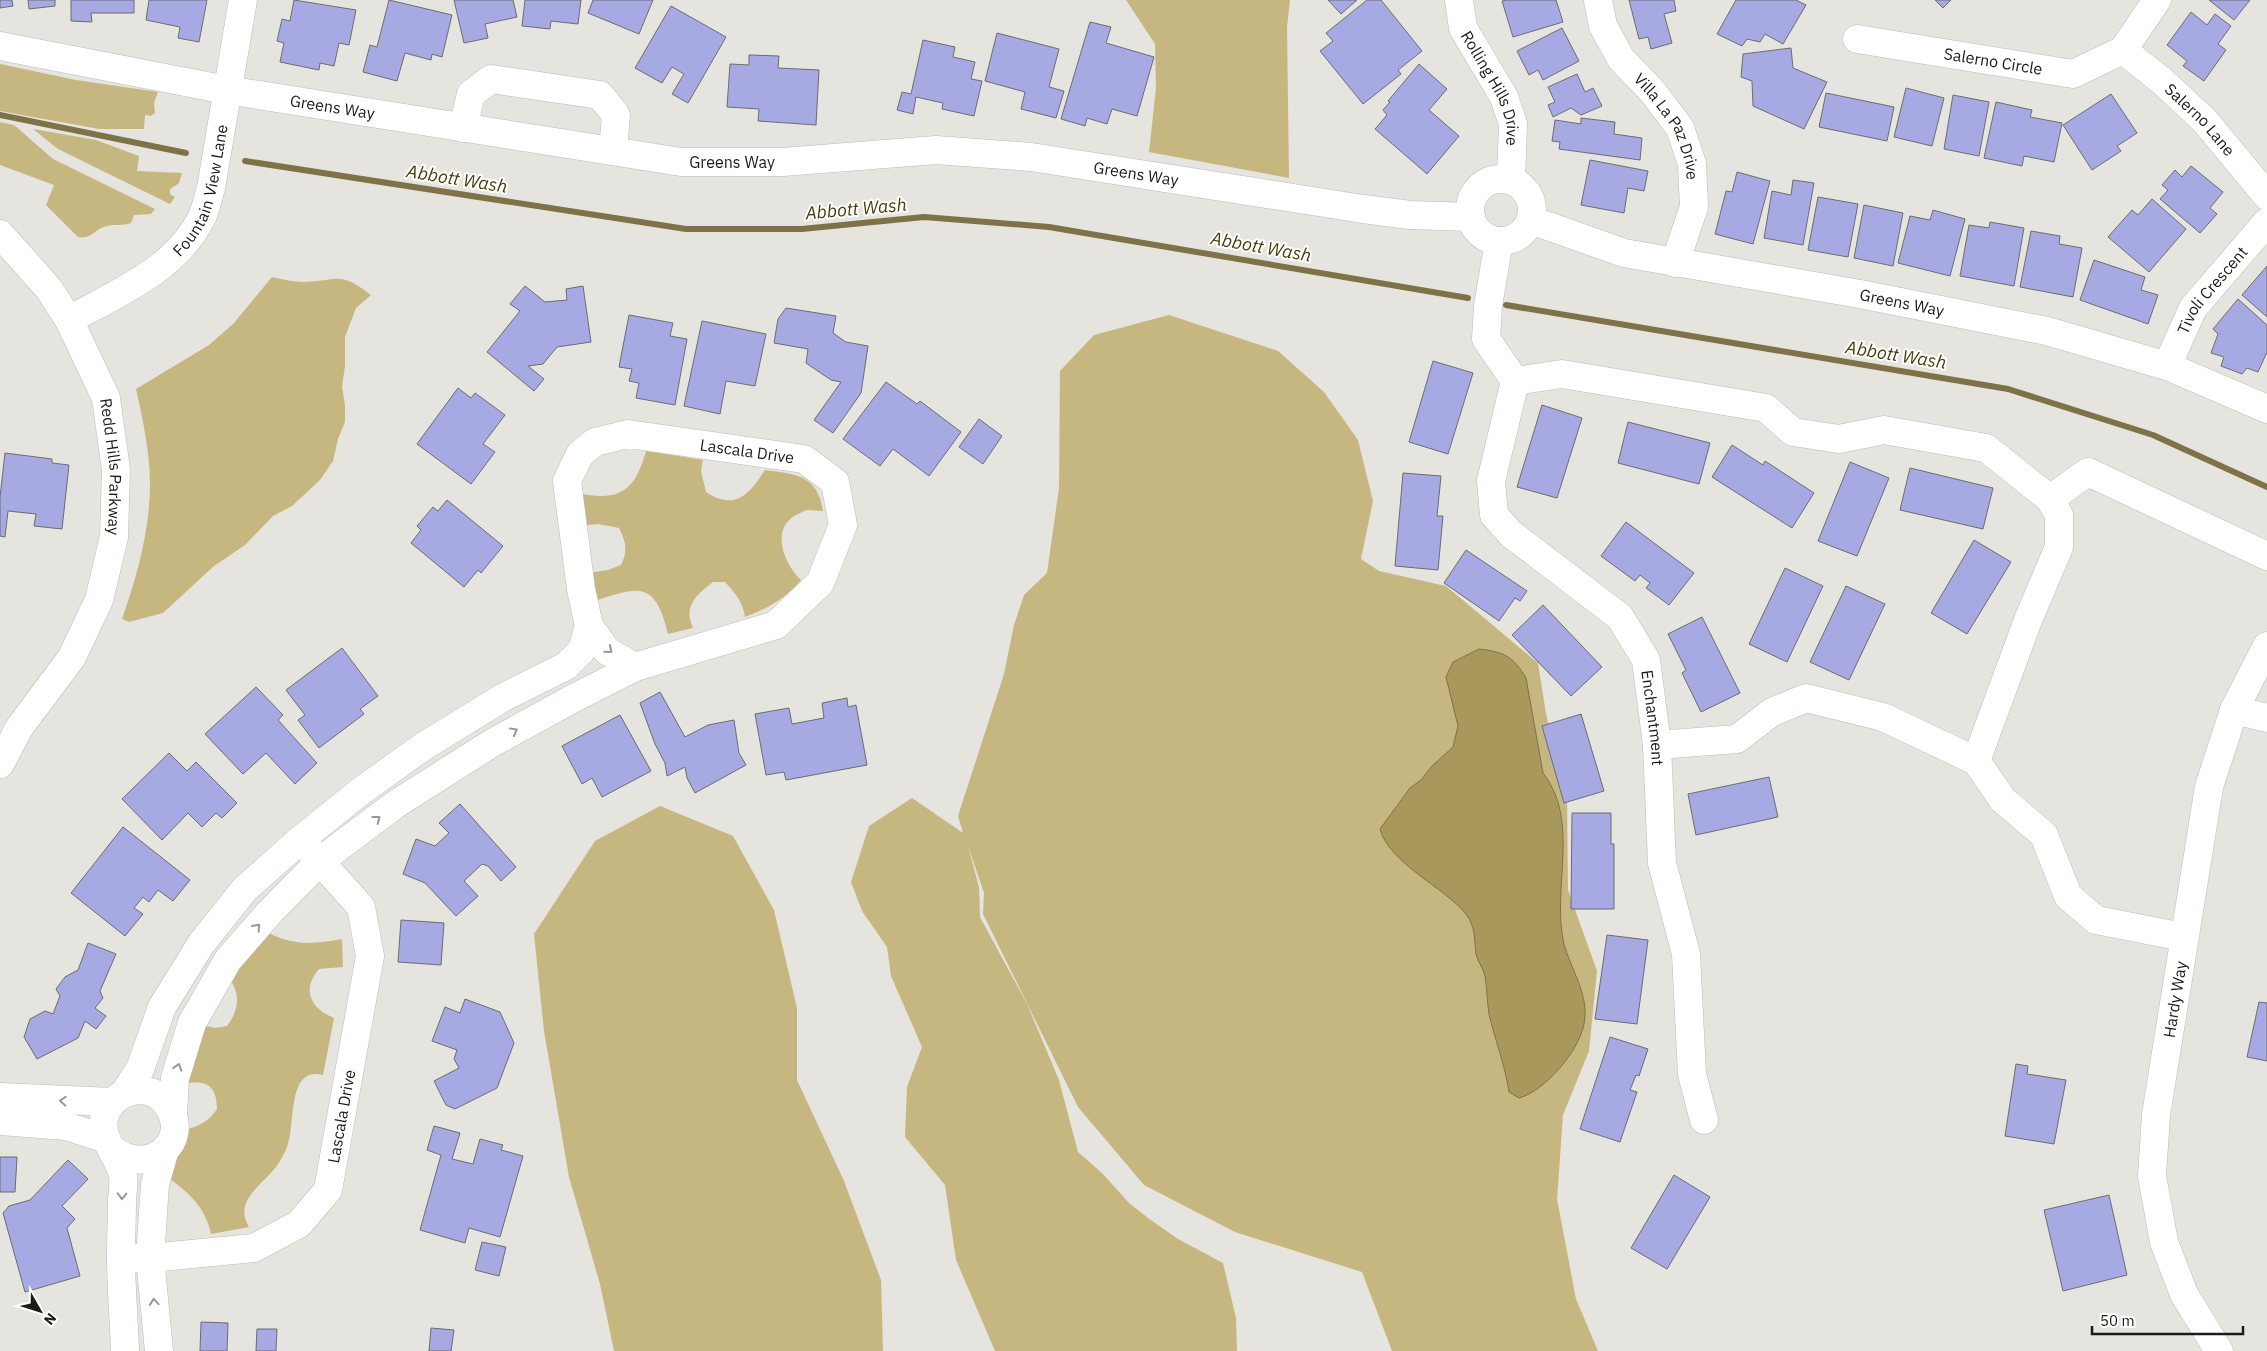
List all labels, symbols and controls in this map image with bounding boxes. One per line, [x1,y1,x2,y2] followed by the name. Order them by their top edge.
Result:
[1457,27,1523,146] street label: Rolling Hills Drive
[1942,43,2044,79] street label: Salerno Circle
[1630,69,1703,180] street label: Villa La Paz Drive
[2161,79,2240,160] street label: Salerno Lane
[289,90,376,123] street label: Greens Way
[168,123,232,260] street label: Fountain View Lane
[689,152,775,172] street label: Greens Way
[1092,157,1180,190] street label: Greens Way
[404,159,509,198] water label: Abbott Wash
[803,193,908,224] water label: Abbott Wash
[1208,226,1313,267] water label: Abbott Wash
[2173,242,2252,337] street label: Tivoli Crescent
[1858,284,1946,320] street label: Greens Way
[1843,335,1948,374] water label: Abbott Wash
[96,397,126,536] street label: Redd Hills Parkway
[699,434,796,468] street label: Lascala Drive
[604,645,613,654] one-way arrow
[1637,669,1668,766] street label: Enchantment
[508,727,517,737] one-way arrow
[371,816,380,824] one-way arrow
[251,923,260,932] one-way arrow
[2159,960,2191,1039] street label: Hardy Way
[173,1063,183,1072] one-way arrow
[323,1068,359,1165] street label: Lascala Drive
[59,1095,67,1106] one-way arrow
[117,1192,128,1200] one-way arrow
[15,1286,65,1336] north arrow
[149,1298,160,1306] one-way arrow
[2092,1304,2243,1336] scale bar
[40,1310,60,1329] text: N
[2100,1311,2135,1330] text: 50 m

